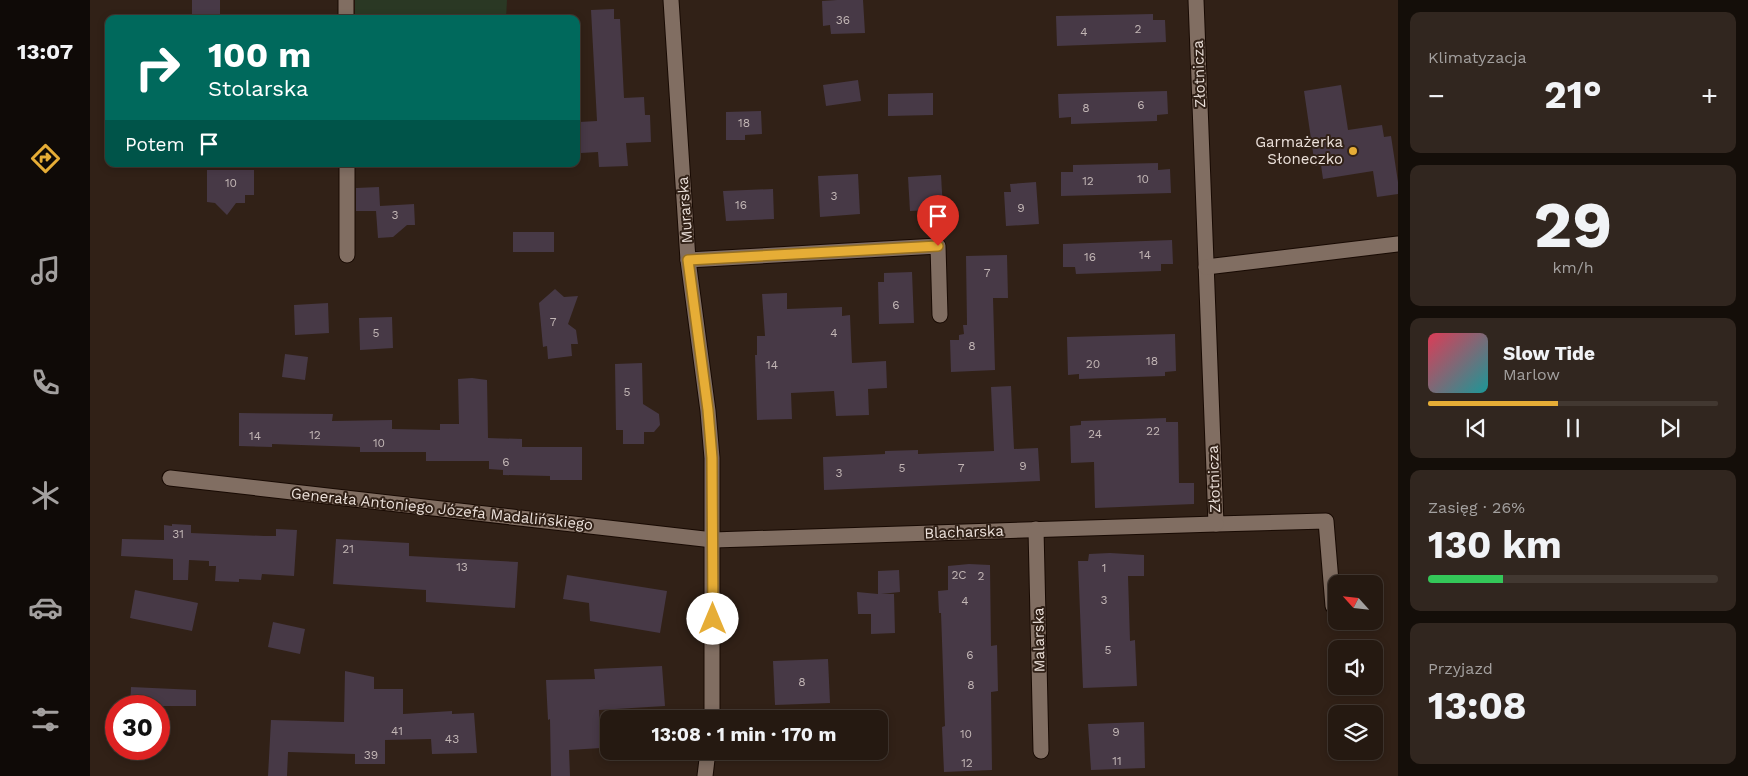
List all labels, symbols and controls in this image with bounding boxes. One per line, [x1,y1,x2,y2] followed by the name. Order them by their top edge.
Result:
[836,13,850,27] house number: 36
[1135,22,1142,36] house number: 2
[1080,25,1088,39] house number: 4
[208,34,311,76] text: 100 m
[125,35,190,100] icon: right
[17,39,73,64] text: 13:07
[1189,39,1209,108] street label: Złotnicza
[1428,48,1526,67] text: Klimatyzacja
[1544,73,1602,117] text: 21°
[208,76,309,101] text: Stolarska
[1428,79,1445,112] text: −
[1701,79,1718,112] text: +
[1137,98,1145,112] house number: 6
[1082,101,1090,115] house number: 8
[738,116,750,130] house number: 18
[195,130,223,158] icon: arrive
[125,133,185,156] text: Potem
[1255,133,1343,168] place label: Garmażerka Słoneczko
[28,141,63,176] icon: directions
[1347,145,1359,157] marker: Garmażerka Słoneczko
[1137,172,1149,186] house number: 10
[1082,174,1094,188] house number: 12
[674,175,696,244] street label: Murarska
[225,176,237,190] house number: 10
[1534,187,1612,263] text: 29
[831,189,838,203] house number: 3
[917,195,959,246] pin
[735,198,747,212] house number: 16
[1017,201,1025,215] house number: 9
[924,202,952,230] icon: arrive
[392,208,399,222] house number: 3
[1139,248,1151,262] house number: 14
[1084,250,1096,264] house number: 16
[28,253,63,288] icon: music
[1552,258,1594,277] text: km/h
[984,266,991,280] house number: 7
[892,298,900,312] house number: 6
[550,315,557,329] house number: 7
[373,326,380,340] house number: 5
[830,326,838,340] house number: 4
[968,339,976,353] house number: 8
[1503,342,1595,365] text: Slow Tide
[1146,354,1158,368] house number: 18
[1086,357,1100,371] house number: 20
[766,358,778,372] house number: 14
[28,365,63,400] icon: phone
[1503,365,1560,384] text: Marlow
[624,385,631,399] house number: 5
[1462,414,1490,442] icon: previous
[1559,414,1587,442] icon: pause
[1656,414,1684,442] icon: next
[1146,424,1160,438] house number: 22
[1088,427,1102,441] house number: 24
[309,428,321,442] house number: 12
[249,429,261,443] house number: 14
[373,436,385,450] house number: 10
[1204,444,1224,513] street label: Złotnicza
[502,455,510,469] house number: 6
[1019,459,1027,473] house number: 9
[899,461,906,475] house number: 5
[958,461,965,475] house number: 7
[836,466,843,480] house number: 3
[28,478,63,513] icon: climate
[290,484,594,534] street label: Generała Antoniego Józefa Madalińskiego
[1428,498,1525,517] text: Zasięg · 26%
[924,522,1005,542] street label: Blacharska
[1428,523,1562,567] text: 130 km
[172,527,184,541] house number: 31
[342,542,354,556] house number: 21
[456,560,468,574] house number: 13
[1102,561,1106,575] house number: 1
[951,568,967,582] house number: 2C
[978,569,985,583] house number: 2
[1328,575,1382,630] north arrow
[1328,575,1383,760] map controls
[28,590,63,625] icon: car
[686,592,738,644] position arrow
[1101,593,1108,607] house number: 3
[961,594,969,608] house number: 4
[1029,607,1049,673] street label: Malarska
[1328,640,1383,695] button: sound
[1105,643,1112,657] house number: 5
[966,648,974,662] house number: 6
[1428,659,1493,678] text: Przyjazd
[798,675,806,689] house number: 8
[967,678,975,692] house number: 8
[1428,684,1527,728] text: 13:08
[105,695,170,760] speed limit sign: 30
[28,702,63,737] icon: filters
[1328,705,1383,760] button: layers
[652,723,836,746] text: 13:08 · 1 min · 170 m
[391,724,403,738] house number: 41
[1112,725,1120,739] house number: 9
[960,727,972,741] house number: 10
[445,732,459,746] house number: 43
[364,748,378,762] house number: 39
[1112,754,1122,768] house number: 11
[961,756,973,770] house number: 12

